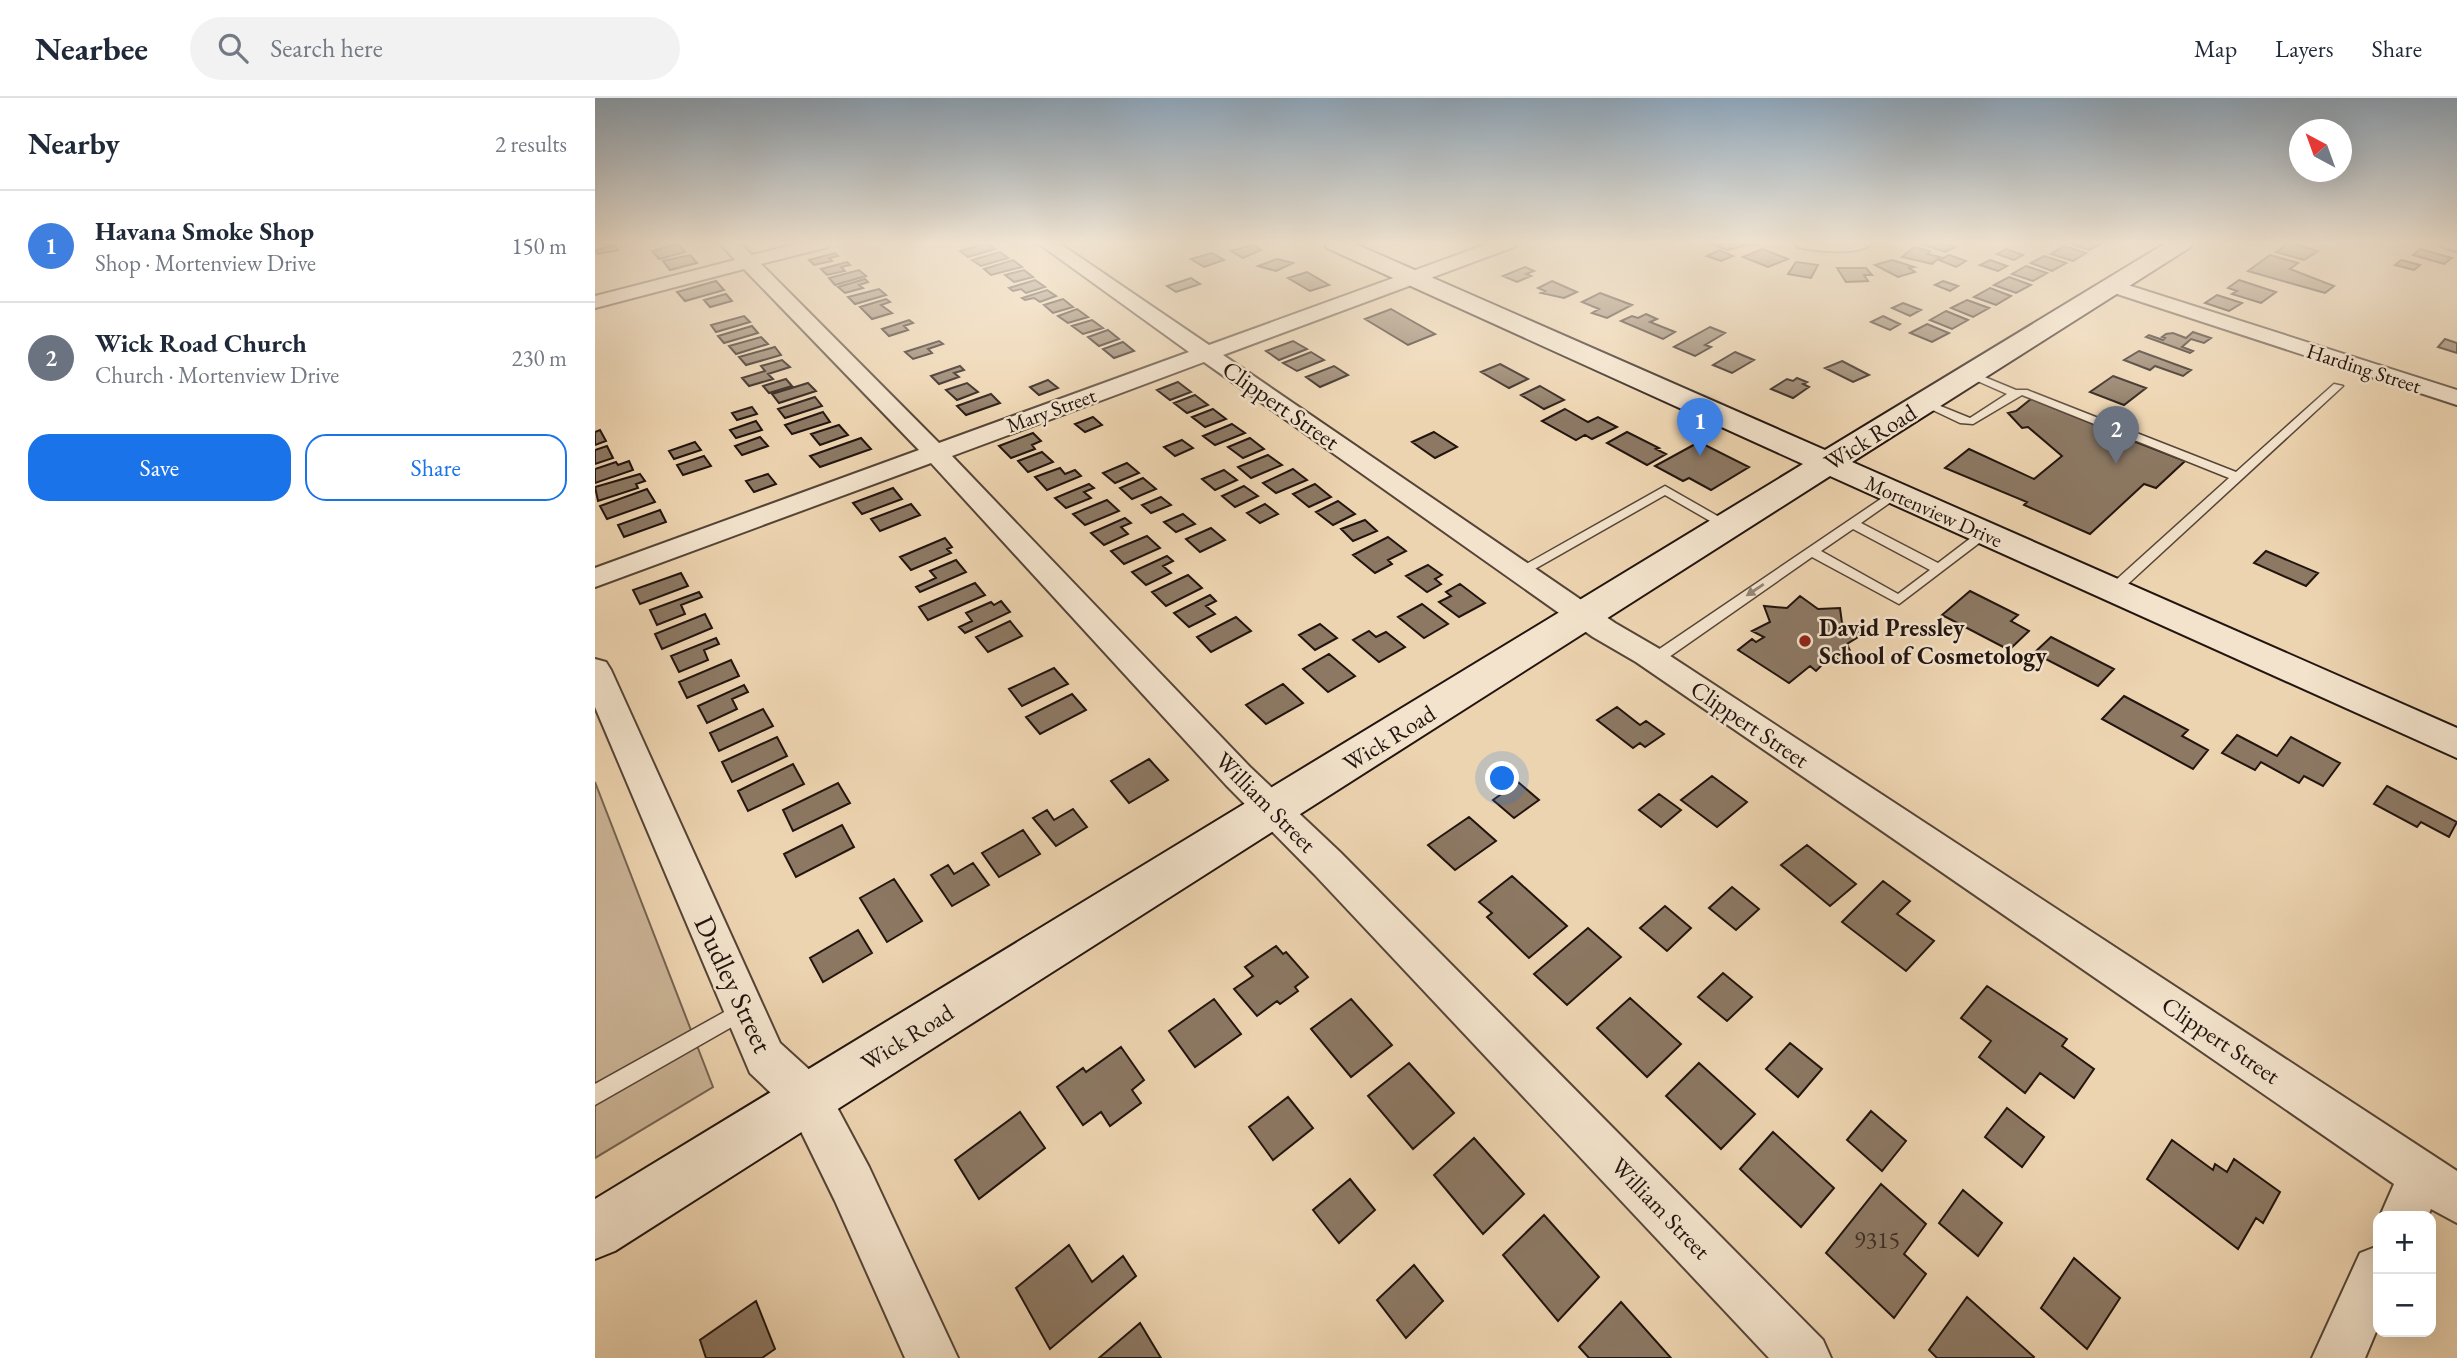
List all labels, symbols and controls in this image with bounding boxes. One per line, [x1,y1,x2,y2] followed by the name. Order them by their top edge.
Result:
[190,17,680,80] search box
[35,27,148,70] text: Nearbee
[214,29,252,67] icon: search
[270,31,383,65] text: Search here
[2194,33,2237,64] text: Map
[2275,33,2334,64] text: Layers
[2372,33,2422,64] text: Share
[2289,119,2352,182] north arrow
[28,124,120,163] text: Nearby
[495,129,567,159] text: 2 results
[95,214,314,248] text: Havana Smoke Shop
[45,231,57,261] text: 1
[511,231,567,261] text: 150 m
[95,248,316,278] text: Shop · Mortenview Drive
[95,326,307,360] text: Wick Road Church
[2303,337,2425,399] street label: Harding Street
[45,343,57,373] text: 2
[511,343,567,373] text: 230 m
[1216,353,1346,457] street label: Clippert Street
[95,360,339,390] text: Church · Mortenview Drive
[1002,381,1100,439] street label: Mary Street
[1818,396,1923,478] street label: Wick Road
[1677,398,1723,456] pin: 1
[2093,406,2139,464] pin: 2
[28,434,291,501] button: Save
[305,434,567,501] button: Share
[1861,469,2007,553] street label: Mortenview Drive
[1746,583,1764,597] one-way arrow
[1819,612,2047,672] place label: David Pressley School of Cosmetology
[1797,633,1813,649] marker: David Pressley School of Cosmetology
[1685,673,1815,775] street label: Clippert Street
[1337,697,1442,779] street label: Wick Road
[1209,745,1323,859] street label: William Street
[1485,761,1519,795] your location
[687,910,781,1058] street label: Dudley Street
[2156,989,2286,1091] street label: Clippert Street
[855,996,960,1078] street label: Wick Road
[1605,1150,1718,1266] street label: William Street
[2373,1211,2436,1337] map controls
[2373,1211,2436,1274] button: +
[1854,1224,1900,1255] house number: 9315
[2373,1274,2436,1337] button: −

